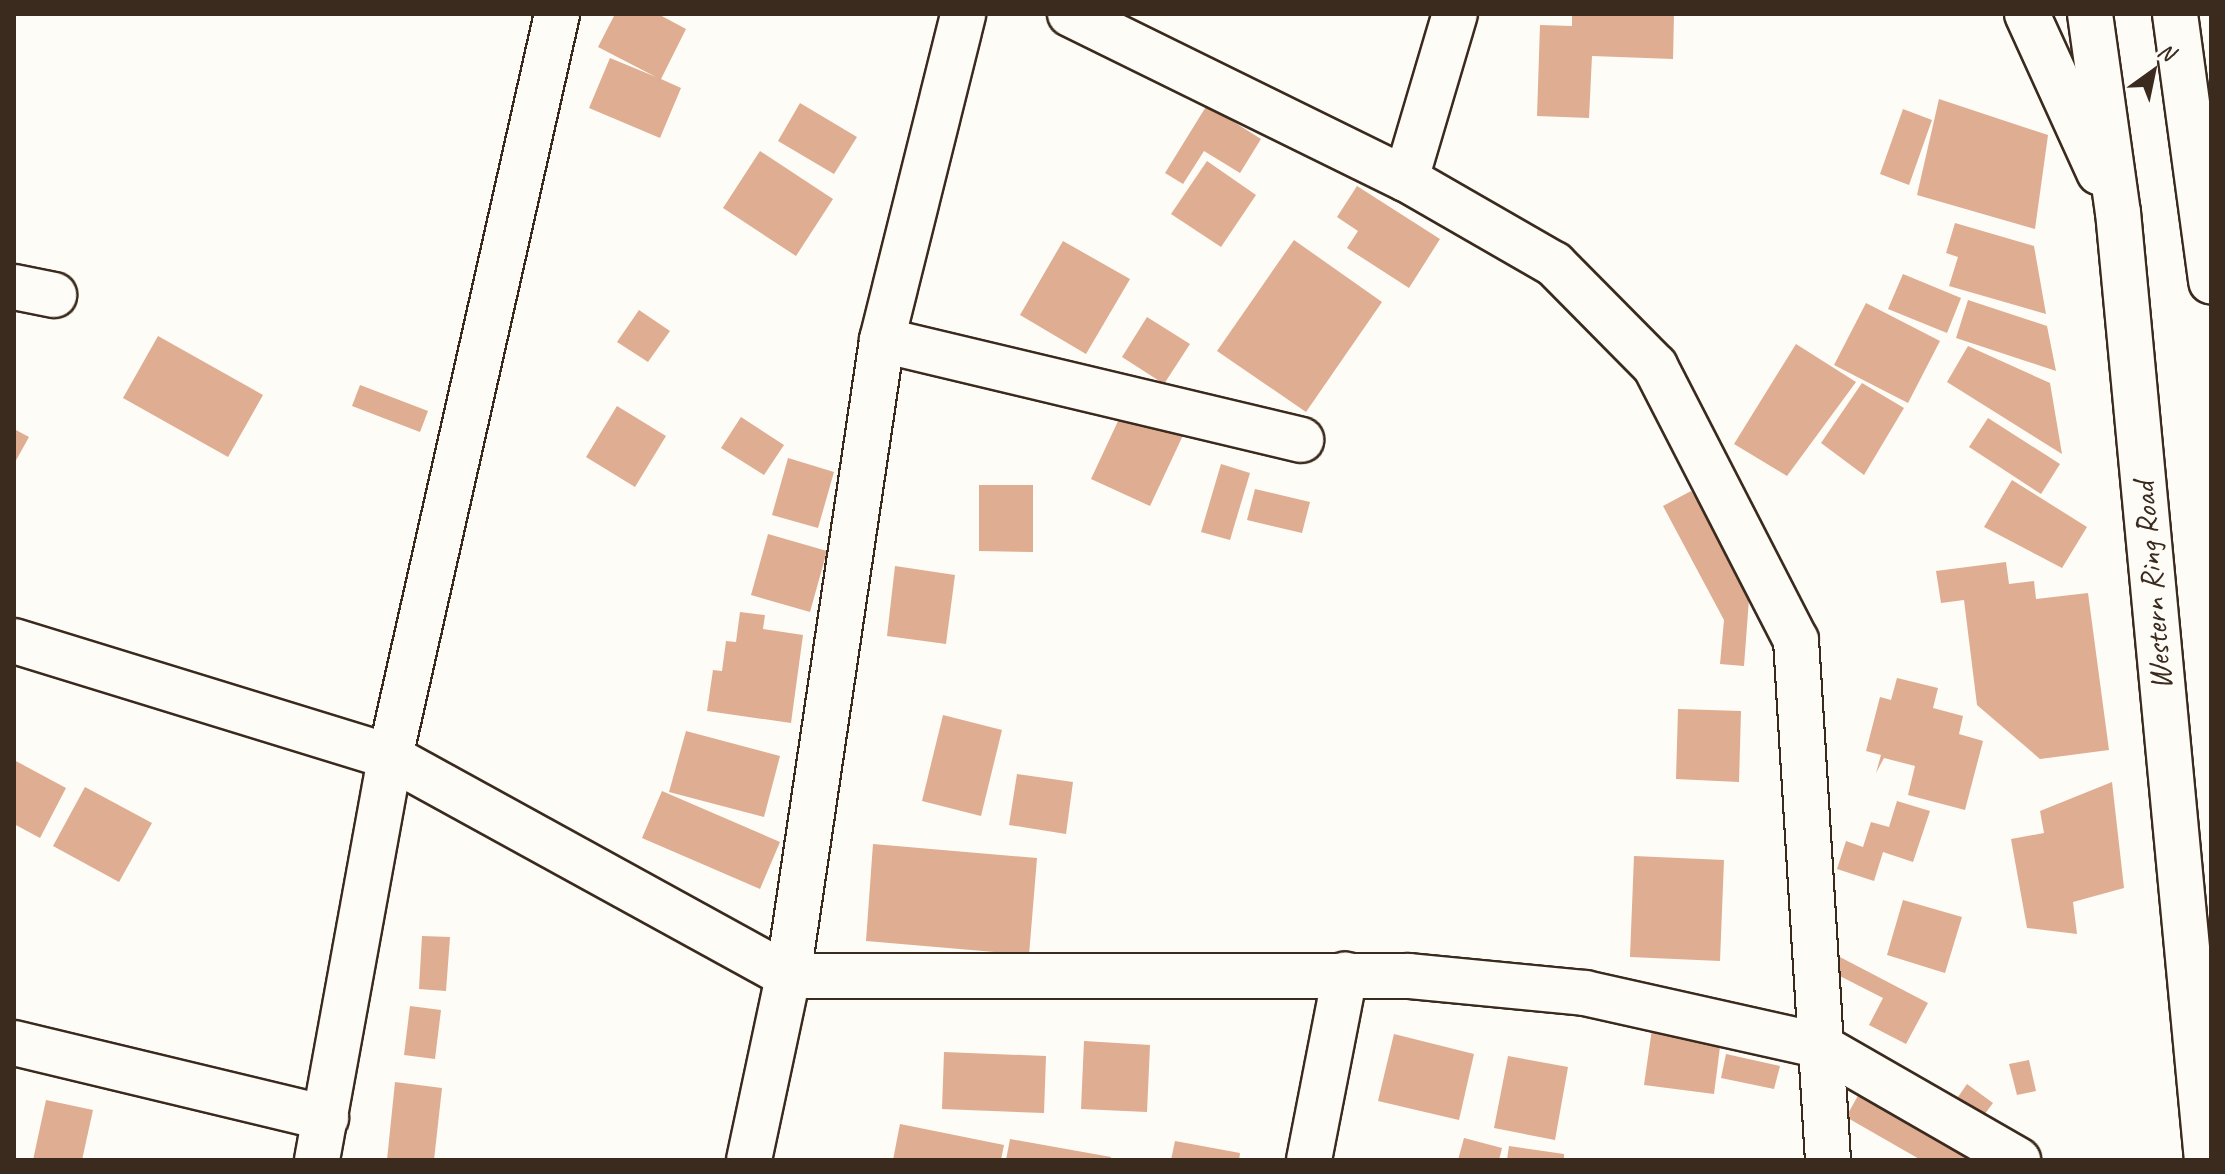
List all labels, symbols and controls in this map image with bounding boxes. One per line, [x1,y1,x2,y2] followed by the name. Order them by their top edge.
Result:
[2113,32,2193,112] north arrow
[2153,36,2179,67] text: N
[2125,480,2181,692] street label: Western Ring Road

